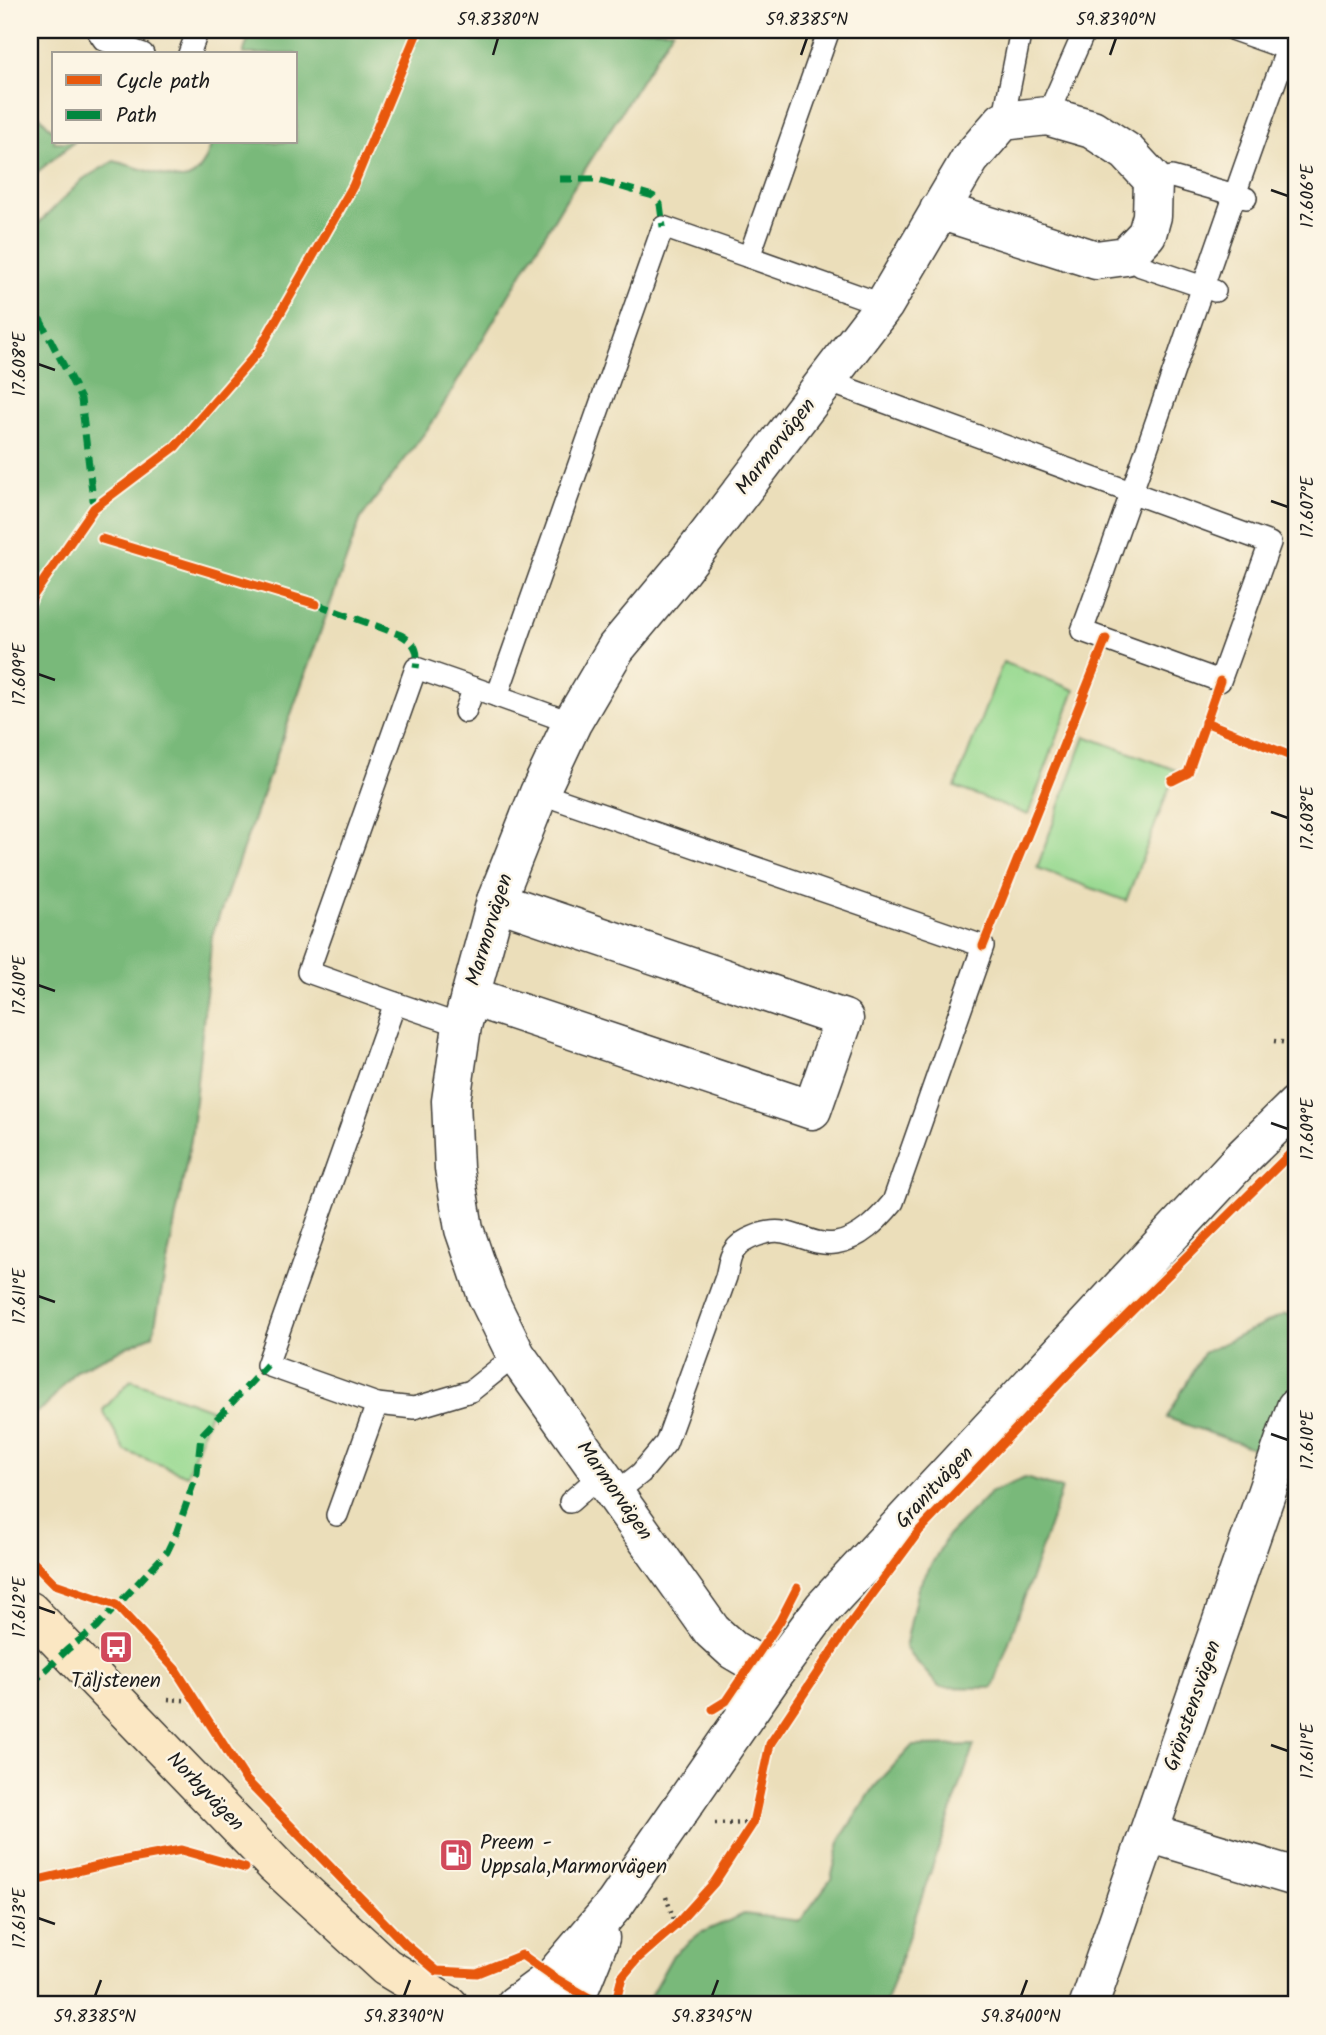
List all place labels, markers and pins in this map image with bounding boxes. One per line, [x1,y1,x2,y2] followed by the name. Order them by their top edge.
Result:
[97,1628,135,1666] bus stop icon: Täljstenen
[71,1665,161,1698] place label: Täljstenen
[480,1827,667,1884] place label: Preem - Uppsala,Marmorvägen
[437,1836,475,1874] fuel station icon: Preem - Uppsala,Marmorvägen

